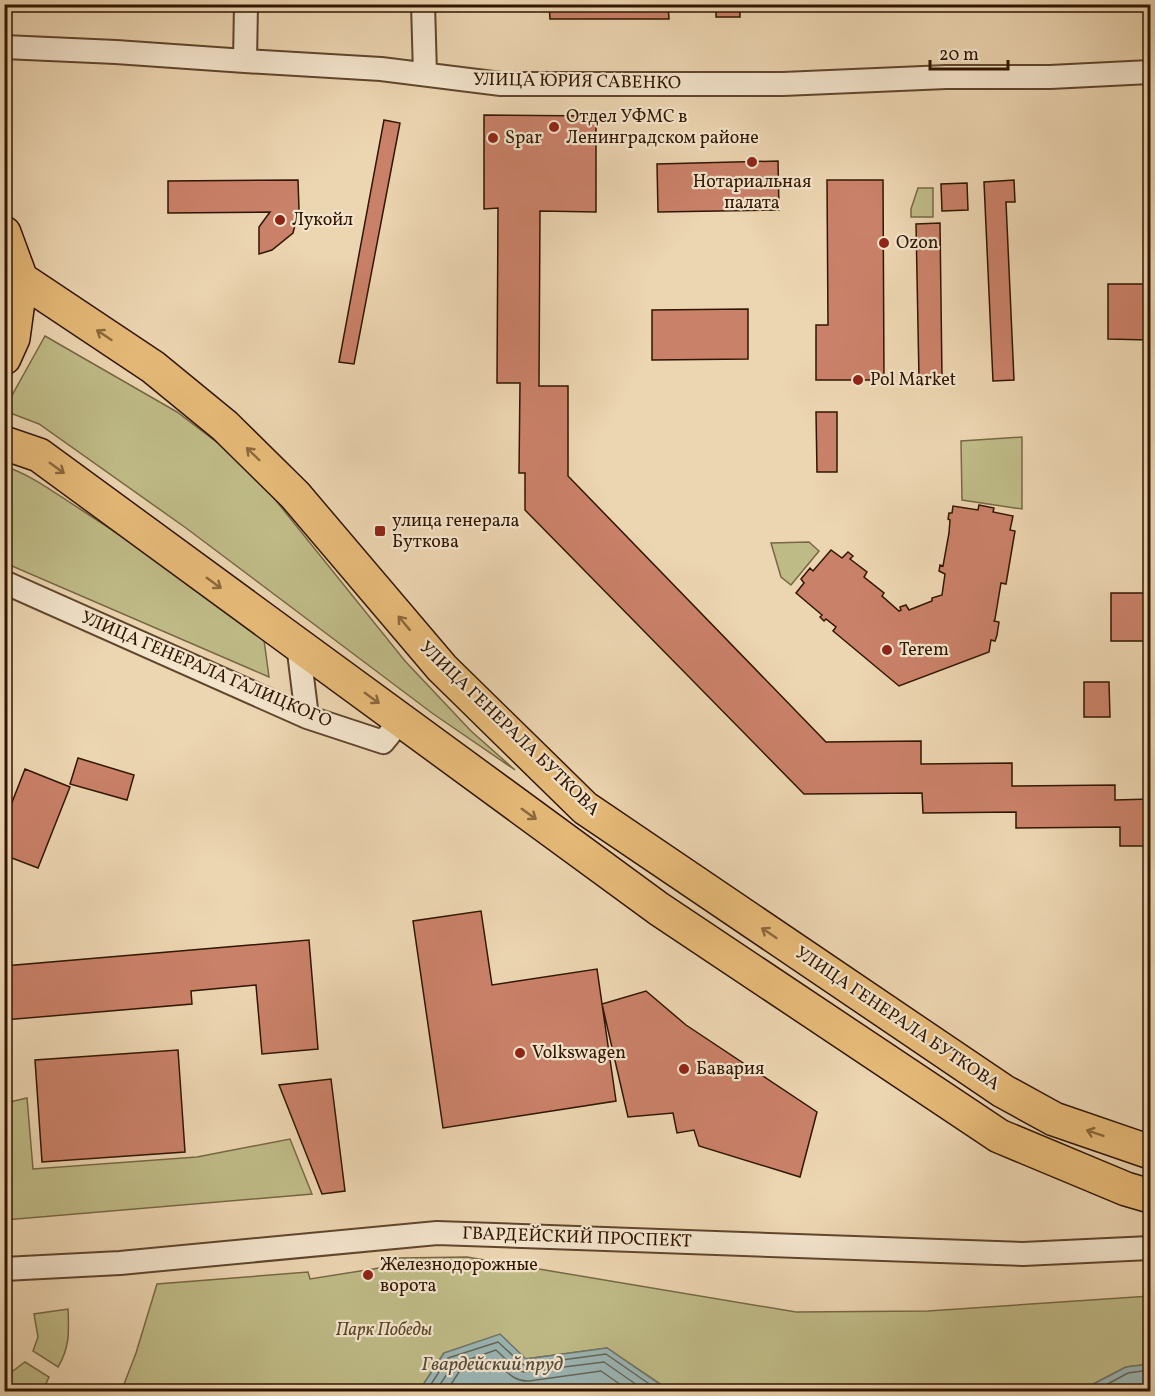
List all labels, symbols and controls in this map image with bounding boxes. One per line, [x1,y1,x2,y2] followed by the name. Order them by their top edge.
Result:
[930,33,1008,71] scale bar
[939,43,979,68] text: 20 m
[473,68,681,96] street label: УЛИЦА ЮРИЯ САВЕНКО
[566,105,759,151] place label: Отдел УФМС в Ленинградском районе
[547,120,561,134] marker: Отдел УФМС в Ленинградском районе
[505,126,542,151] place label: Spar
[486,131,500,145] marker: Spar
[745,155,759,169] marker: Нотариальная палата
[693,170,811,216] place label: Нотариальная палата
[292,208,353,233] place label: Лукойл
[273,213,287,227] marker: Лукойл
[896,231,939,256] place label: Ozon
[877,236,891,250] marker: Ozon
[96,329,113,341] one-way arrow
[870,368,956,393] place label: Pol Market
[851,373,865,387] marker: Pol Market
[246,447,261,462] one-way arrow
[48,462,64,474] one-way arrow
[392,509,520,555] place label: улица генерала Буткова
[373,524,387,538] marker: улица генерала Буткова
[206,577,222,589] one-way arrow
[77,606,335,734] street label: УЛИЦА ГЕНЕРАЛА ГАЛИЦКОГО
[397,616,411,631] one-way arrow
[413,636,605,822] street label: УЛИЦА ГЕНЕРАЛА БУТКОВА
[899,638,949,663] place label: Terem
[880,643,894,657] marker: Terem
[363,692,379,704] one-way arrow
[520,808,536,820] one-way arrow
[761,927,778,939] one-way arrow
[790,941,1005,1097] street label: УЛИЦА ГЕНЕРАЛА БУТКОВА
[532,1041,626,1066] place label: Volkswagen
[513,1046,527,1060] marker: Volkswagen
[696,1057,764,1082] place label: Бавария
[677,1062,691,1076] marker: Бавария
[1086,1127,1105,1138] one-way arrow
[462,1221,693,1255] street label: ГВАРДЕЙСКИЙ ПРОСПЕКТ
[380,1253,538,1299] place label: Железнодорожные ворота
[361,1268,375,1282] marker: Железнодорожные ворота
[336,1318,432,1343] park label: Парк Победы
[421,1351,563,1379] water label: Гвардейский пруд

